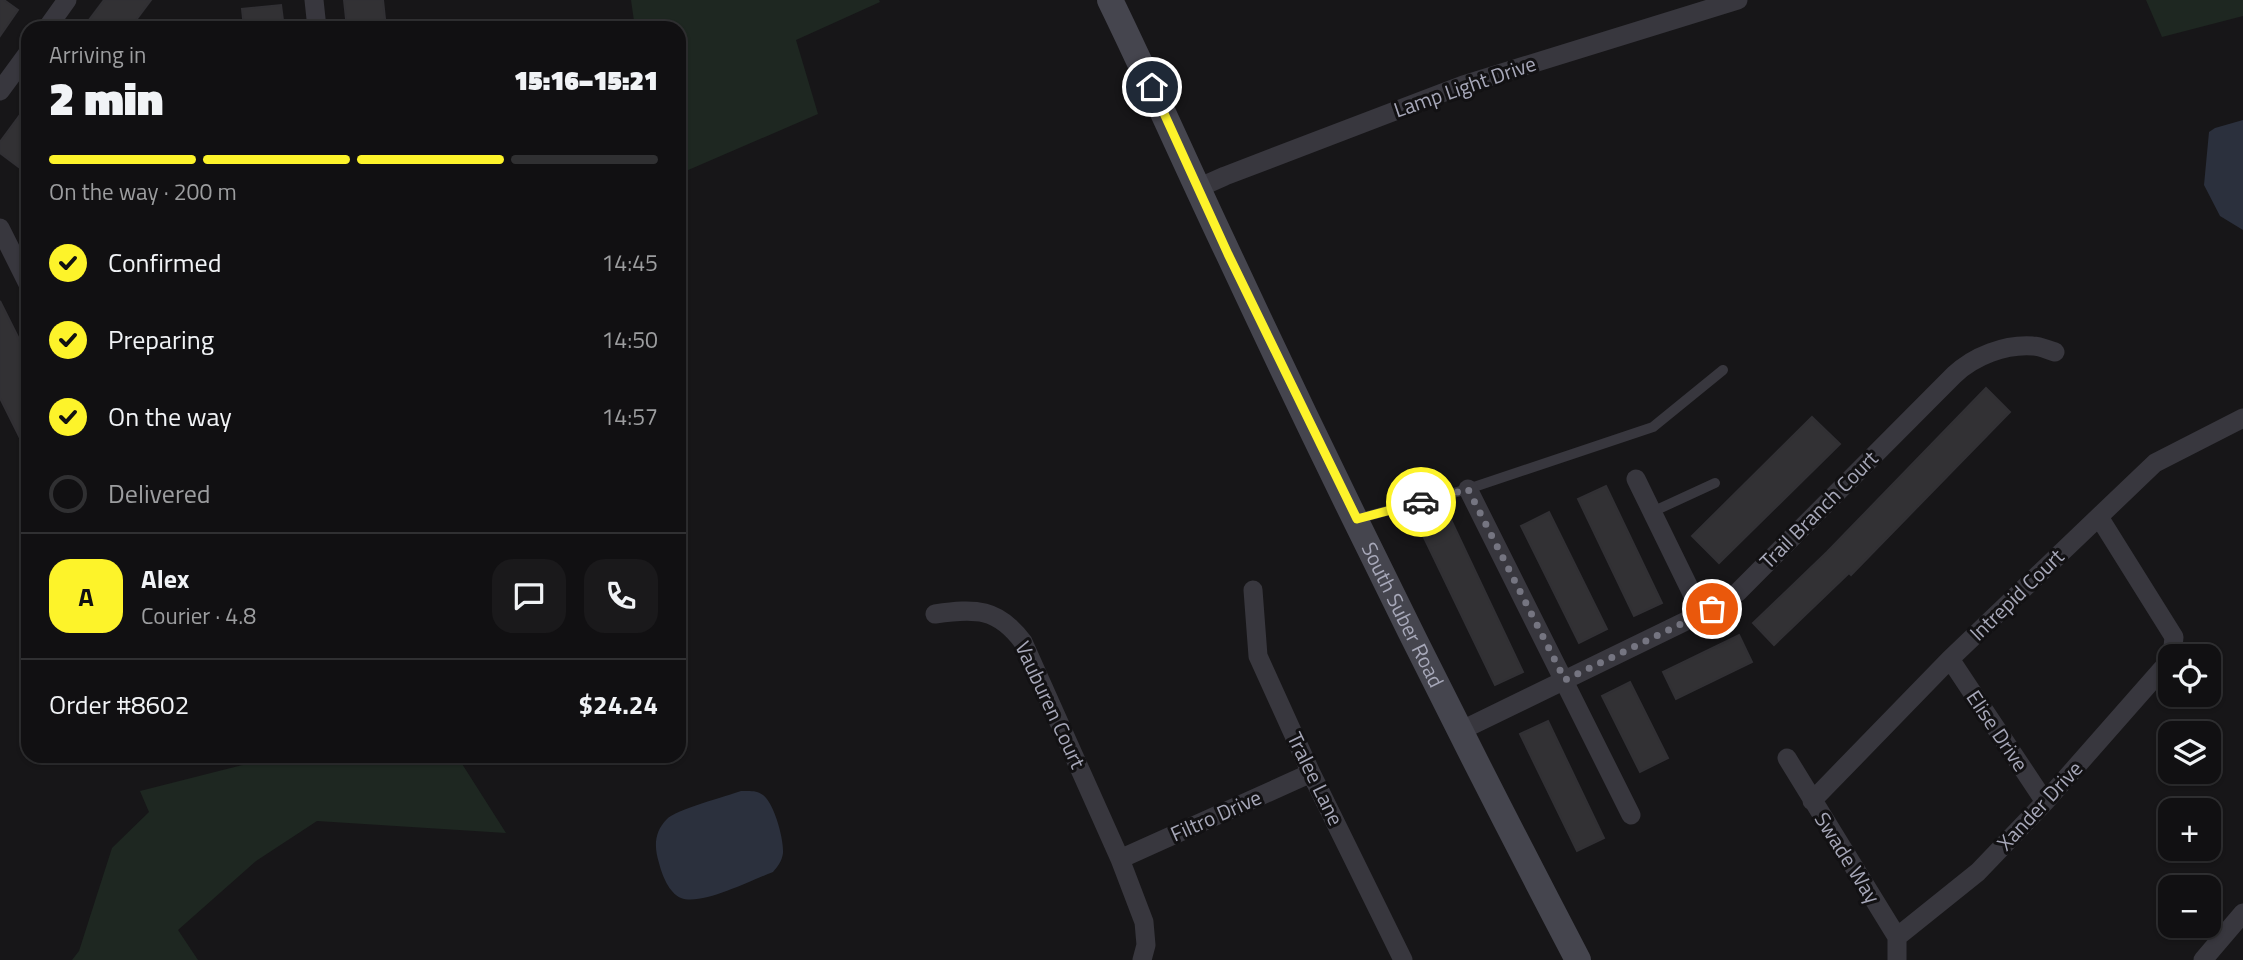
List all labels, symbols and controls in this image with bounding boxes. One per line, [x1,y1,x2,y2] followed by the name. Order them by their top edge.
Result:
[49,37,146,72] text: Arriving in
[1389,47,1540,125] street label: Lamp Light Drive
[1122,57,1182,117] pin
[514,61,658,100] text: 15:16–15:21
[49,63,163,133] text: 2 min
[1133,68,1171,106] icon: home
[49,174,237,209] text: On the way · 200 m
[108,243,222,282] text: Confirmed
[49,244,87,282] icon: check
[601,245,658,280] text: 14:45
[108,320,214,359] text: Preparing
[49,321,87,359] icon: check
[601,322,658,357] text: 14:50
[108,397,232,436] text: On the way
[49,398,87,436] icon: check
[601,399,658,434] text: 14:57
[1752,442,1885,576] street label: Trail Branch Court
[1386,467,1456,537] courier
[108,474,211,513] text: Delivered
[1402,483,1440,521] icon: car
[1354,537,1453,693] street label: South Suber Road
[1962,540,2071,648] street label: Intrepid Court
[141,559,189,598] text: Alex
[492,559,566,633] button: chat
[584,559,658,633] button: phone
[78,577,94,616] text: A
[1682,579,1742,639] pin
[1693,590,1731,628] icon: bag
[141,598,256,633] text: Courier · 4.8
[1007,636,1095,774] street label: Vauburen Court
[2158,644,2221,938] map controls
[2158,644,2221,707] button: locate
[1959,683,2037,778] street label: Elise Drive
[49,685,189,724] text: Order #8602
[579,685,658,724] text: $24.24
[2158,721,2221,784] button: layers
[1280,727,1352,831] street label: Tralee Lane
[1989,753,2090,858] street label: Xander Drive
[1165,781,1266,849] street label: Filtro Drive
[2158,798,2221,861] button: +
[1807,805,1889,910] street label: Swade Way
[2158,875,2221,938] button: −

